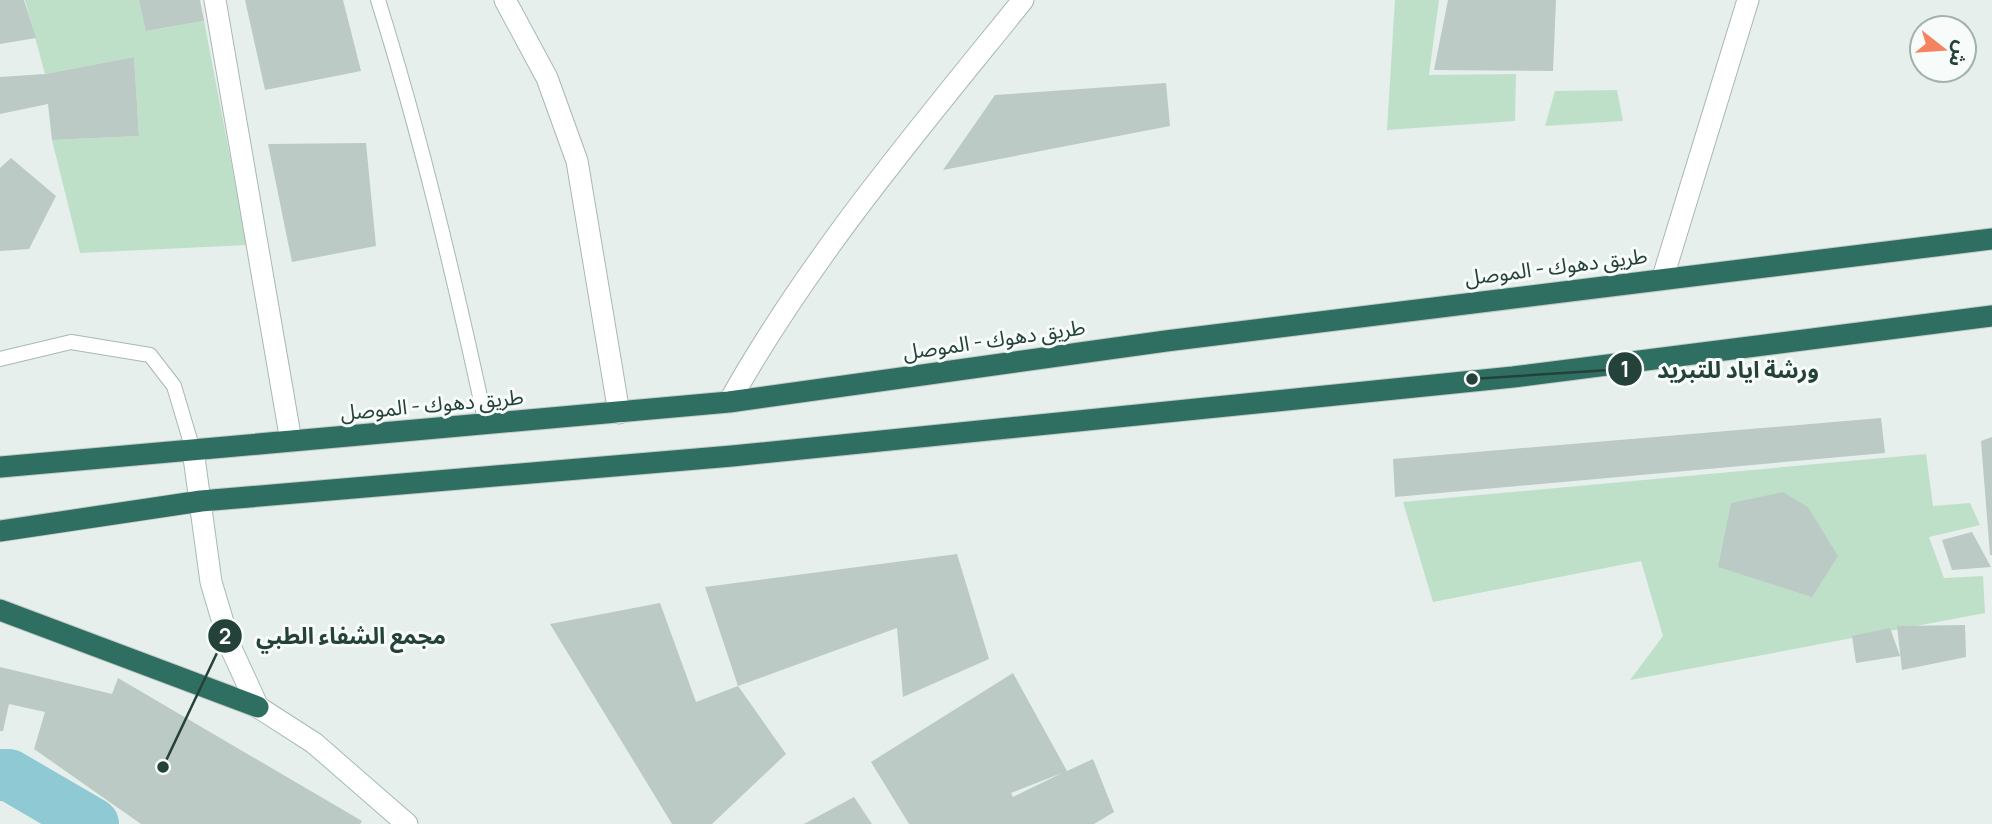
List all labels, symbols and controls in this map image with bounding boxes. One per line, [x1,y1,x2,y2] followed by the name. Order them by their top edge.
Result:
[1908,14,1978,84] north arrow
[1943,38,1975,70] text: ش
[1463,241,1649,291] street label: طريق دهوك - الموصل
[901,312,1087,366] street label: طريق دهوك - الموصل
[1608,347,1833,391] callout: ورشة اياد للتبريد
[1657,353,1819,385] text: ورشة اياد للتبريد
[1620,355,1630,383] text: 1
[339,382,525,426] street label: طريق دهوك - الموصل
[207,614,460,658] callout: مجمع الشفاء الطبي
[256,619,446,654] text: مجمع الشفاء الطبي
[219,622,231,650] text: 2

